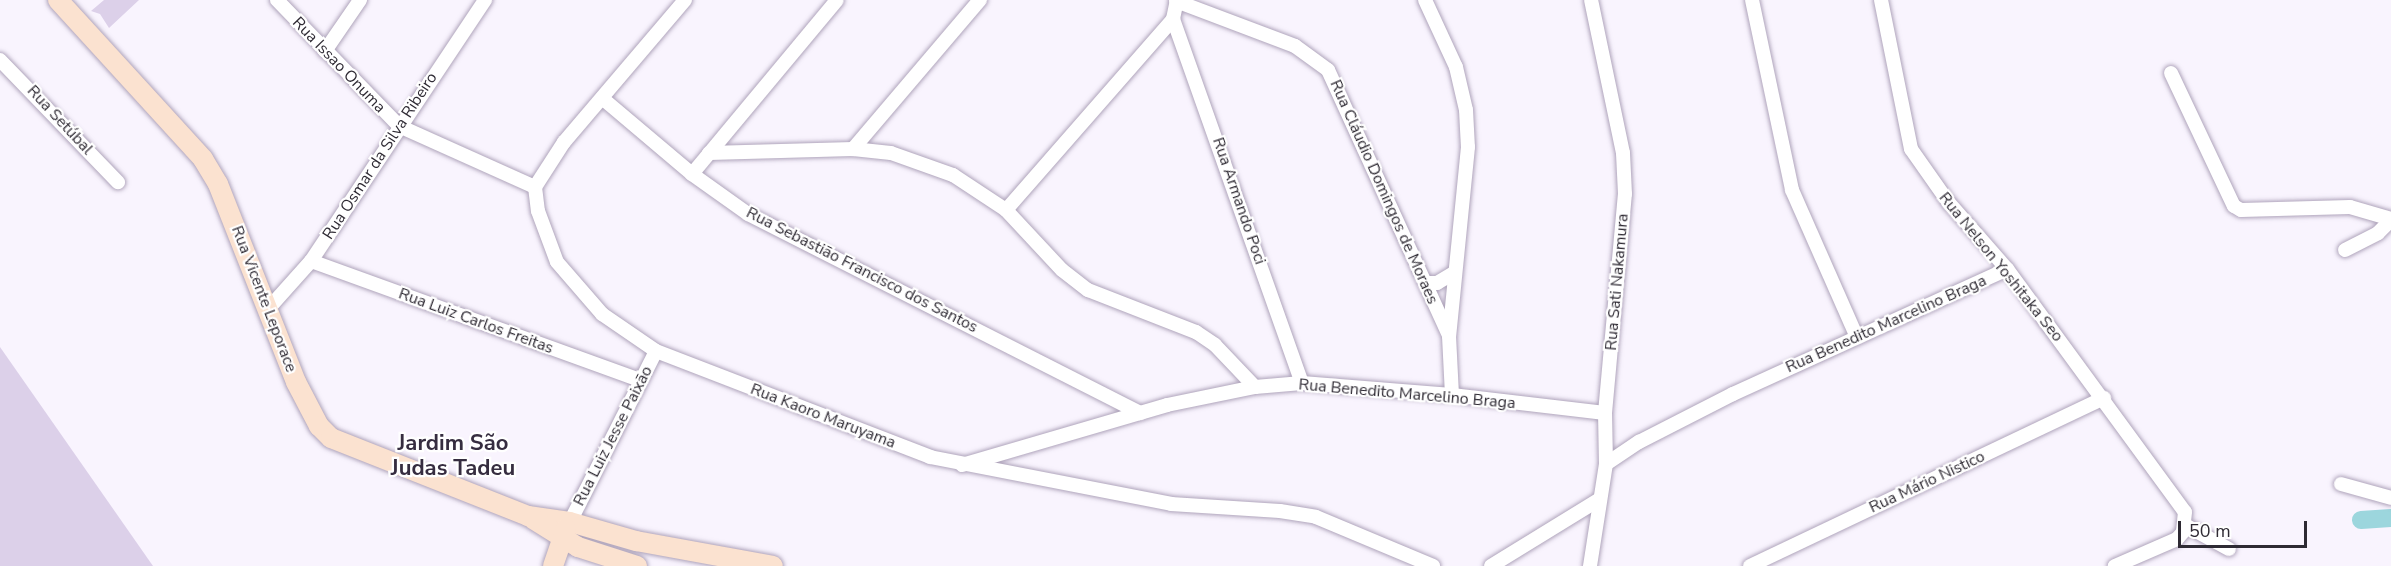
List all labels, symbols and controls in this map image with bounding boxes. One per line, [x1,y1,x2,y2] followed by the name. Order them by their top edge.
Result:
[288,13,390,117] street label: Rua Issao Onuma
[319,69,441,243] street label: Rua Osmar da Silva Ribeiro
[1326,77,1442,307] street label: Rua Cláudio Domingos de Moraes
[23,81,97,159] street label: Rua Setúbal
[1208,135,1270,267] street label: Rua Armando Poci
[1935,188,2067,346] street label: Rua Nelson Yoshitaka Seo
[743,203,981,337] street label: Rua Sebastião Francisco dos Santos
[1601,213,1633,351] street label: Rua Sati Nakamura
[227,223,301,375] street label: Rua Vicente Leporace
[1783,271,1989,377] street label: Rua Benedito Marcelino Braga
[396,284,556,358] street label: Rua Luiz Carlos Freitas
[569,363,657,509] street label: Rua Luiz Jesse Paixão
[1298,375,1516,413] street label: Rua Benedito Marcelino Braga
[748,379,898,453] street label: Rua Kaoro Maruyama
[391,430,515,482] district label: Jardim São Judas Tadeu
[1866,447,1988,517] street label: Rua Mário Nistico
[2181,509,2310,547] scale bar
[2189,519,2231,543] text: 50 m

